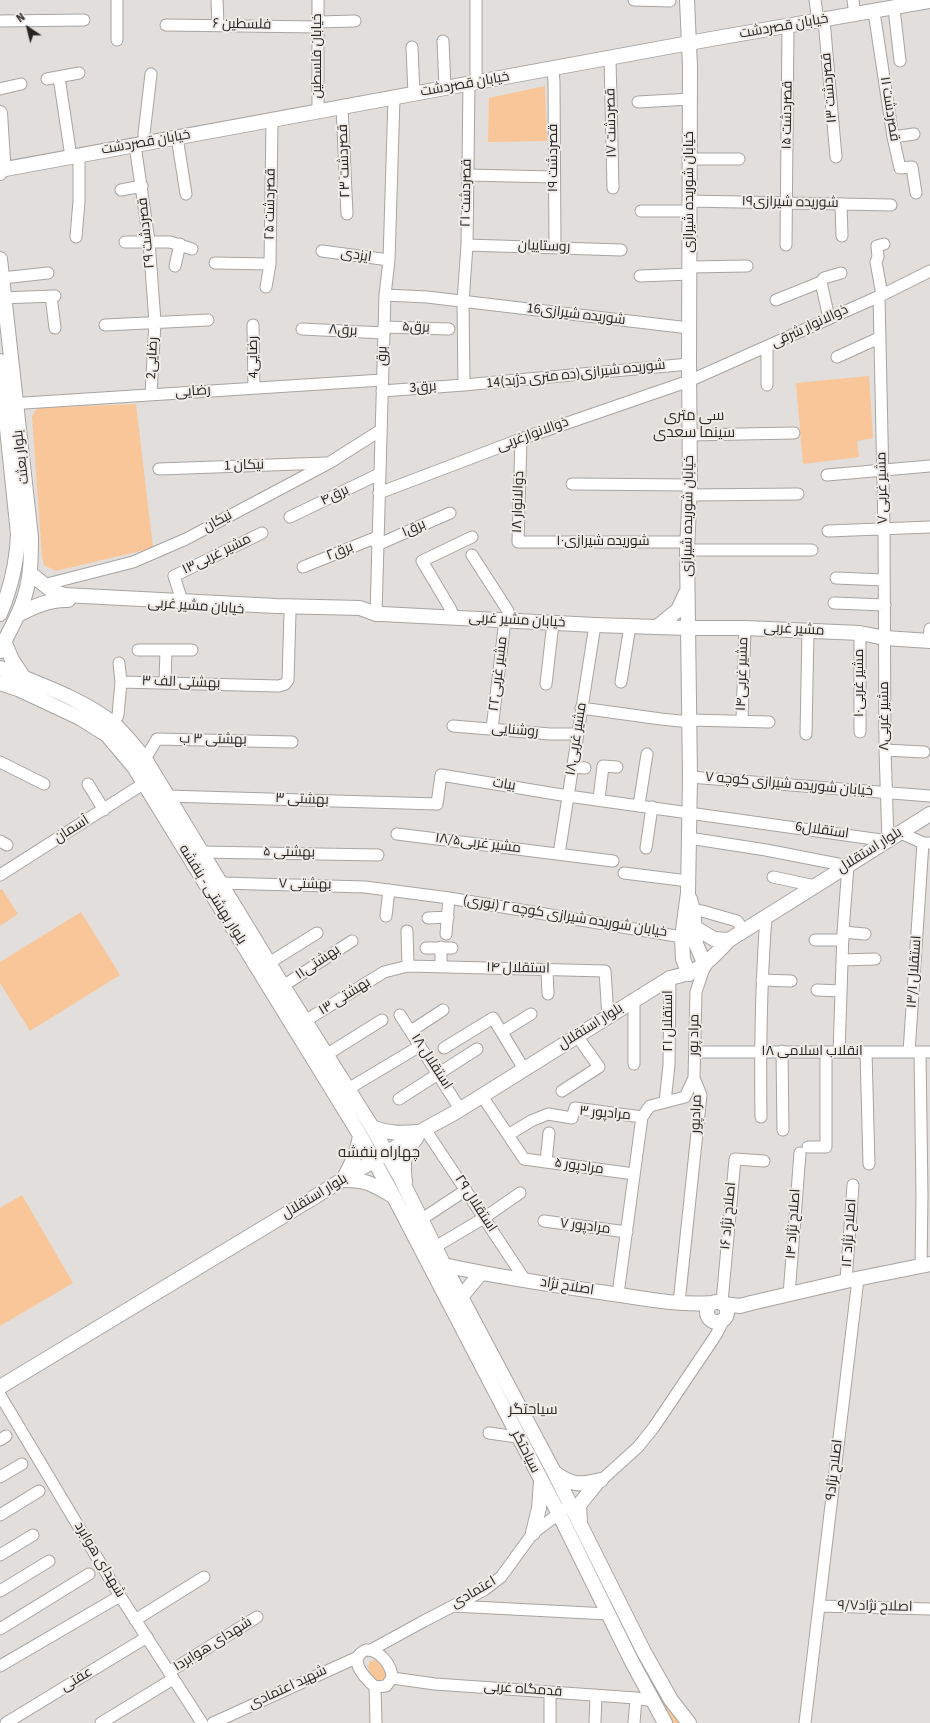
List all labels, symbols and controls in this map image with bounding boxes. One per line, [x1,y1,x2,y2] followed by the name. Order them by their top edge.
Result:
[8,8,48,48] north arrow
[14,10,28,26] text: N
[738,11,830,43] street label: خیابان قصردشت
[310,13,326,99] street label: خیابان فلسطین
[212,16,272,34] street label: فلسطین ۶
[819,52,841,124] street label: قصردشت ۱۳
[419,69,511,101] street label: خیابان قصردشت
[876,75,902,143] street label: قصردشت ۱۱
[779,81,797,149] street label: قصردشت ۱۵
[603,88,621,158] street label: قصردشت ۱۷
[335,124,355,198] street label: قصردشت ۲۳
[546,124,562,192] street label: قصردشت ۱۹
[100,127,192,159] street label: خیابان قصردشت
[682,131,698,253] street label: خیابان شوریده شیرازی
[458,159,476,227] street label: قصردشت ۲۱
[262,168,280,240] street label: قصردشت ۲۵
[741,194,839,212] street label: شوریده شیرازی۱۹
[135,197,159,269] street label: قصردشت ۲۹
[518,238,570,256] street label: روستاییان
[339,246,373,266] street label: ایزدی
[526,301,626,329] street label: شوریده شیرازی16
[769,302,851,352] street label: ذوالانوار شرقی
[402,319,430,337] street label: برق۵
[328,322,358,340] street label: برق۸
[144,336,162,380] street label: 2رضایی
[245,336,263,378] street label: 4رضایی
[374,346,392,366] street label: برق
[486,357,666,393] street label: 14شوریده شیرازی(ده متری دژبد)
[409,379,437,397] street label: 3برق
[175,382,211,402] street label: رضایی
[653,408,735,443] district label: سی متری سینما سعدی
[495,414,571,456] street label: ذوالانوارغربی
[10,429,34,485] street label: بلوار بعثت
[874,452,892,524] street label: مشیر غربی ۷
[680,455,698,577] street label: خیابان شوریده شیرازی
[224,457,264,475] street label: نیکان 1
[510,471,528,533] street label: ذوالانوار ۱۸
[318,482,352,510] street label: برق۴
[201,507,235,537] street label: نیکان
[399,516,429,542] street label: برق۱
[180,531,254,579] street label: مشیر غربی۱۳
[556,534,650,550] street label: ۱۰شوریده شیرازی
[324,539,356,565] street label: برق۲
[147,595,245,619] street label: خیابان مشیر غربی
[468,610,566,632] street label: خیابان مشیر غربی
[763,620,825,640] street label: مشیر غربی
[486,636,512,712] street label: مشیر غربی۲۲
[733,637,753,711] street label: مشیر غربی۱۴
[852,649,868,717] street label: ۱۰مشیر غربی
[141,673,221,693] street label: بهشتی الف ۳
[877,681,893,751] street label: مشیر غربی۸
[563,701,591,777] street label: مشیر غربی۱۸
[491,721,539,741] street label: روشنایی
[179,731,247,749] street label: بهشتی ۳ ب
[704,769,874,801] street label: خیابان شوریده شیرازی کوچه ۷
[491,775,517,795] street label: بیات
[275,791,329,809] street label: بهشتی ۳
[51,813,93,847] street label: آسمان
[794,819,850,843] street label: استقلال6
[834,824,906,878] street label: بلوار استقلال
[434,830,522,858] street label: مشیر غربی۱۸/۵
[174,842,250,948] street label: بلوار بهشتی - بنفشه
[263,844,315,862] street label: بهشتی ۵
[278,876,332,894] street label: بهشتی ۷
[462,893,668,941] street label: خیابان شوریده شیرازی کوچه ۲ (نوری)
[904,935,926,1009] street label: ۱۳/۱ استقلال
[293,942,343,984] street label: بهشتی۱۱
[486,960,550,978] street label: استقلال ۱۴
[316,974,374,1020] street label: بهشتی ۱۳
[661,990,677,1052] street label: ۲۱ استقلال
[555,1000,627,1054] street label: بلوار استقلال
[686,1014,704,1056] street label: مراد پور
[407,1031,455,1093] street label: استقلال ۱۸
[761,1044,863,1060] street label: ۱۸ انقلاب اسلامی
[688,1094,706,1134] street label: مرادپور
[579,1103,631,1125] street label: ۳ مرادپور
[338,1145,420,1163] district label: چهاراه بنفشه
[553,1155,605,1179] street label: ۵ مرادپور
[279,1171,351,1223] street label: بلوار استقلال
[450,1172,500,1236] street label: ۲۹ استقلال
[718,1181,740,1251] street label: ۱۶ اصلاح نژاد
[783,1188,805,1260] street label: ۱۴ اصلاح نژاد
[839,1198,861,1268] street label: ۱۲ اصلاح نژاد
[559,1216,611,1238] street label: ۷ مرادپور
[539,1274,595,1300] street label: اصلاح نژاد
[508,1402,558,1420] district label: سیاحتگر
[507,1428,543,1476] street label: سیاحتگر
[823,1439,847,1501] street label: اصلاح نژاد۹
[70,1519,128,1601] street label: شهدای هوابرد
[449,1573,499,1613] street label: اعتمادی
[837,1598,913,1616] street label: اصلاح نژاد۹/۷
[171,1614,255,1676] street label: شهدای هوابرد۱
[246,1663,330,1713] street label: شهید اعتمادی
[58,1664,96,1696] street label: عفتی
[483,1679,563,1701] street label: قدمگاه غربی

